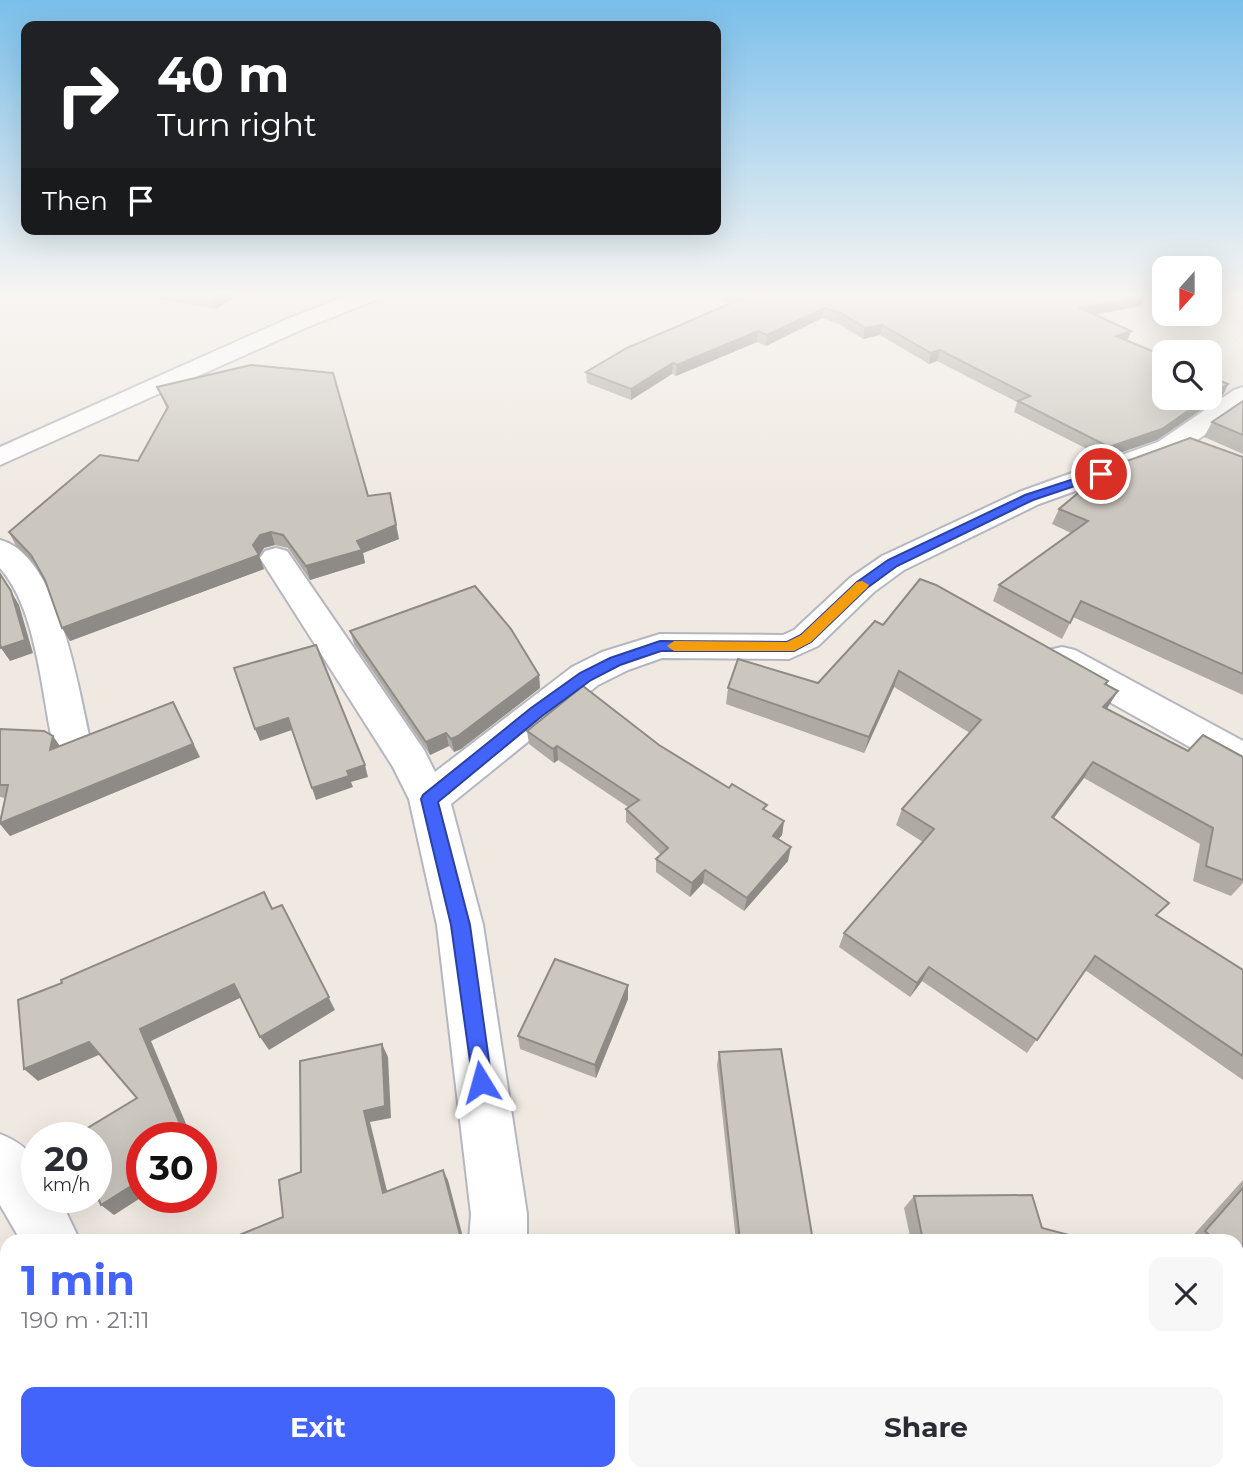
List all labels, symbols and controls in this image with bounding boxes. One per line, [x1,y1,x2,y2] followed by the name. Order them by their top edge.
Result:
[157,45,289,104] text: 40 m
[42,49,133,140] icon: right
[157,105,317,144] text: Turn right
[122,182,160,220] icon: arrive
[42,185,108,217] text: Then
[1152,256,1222,326] north arrow
[1152,256,1222,410] map controls
[1152,340,1222,410] button: search
[1071,444,1131,504] pin
[1082,455,1120,493] icon: arrive
[444,1045,518,1119] position arrow
[126,1122,217,1213] speed limit sign: 30
[44,1137,89,1180] text: 20
[42,1174,91,1196] text: km/h
[21,1254,135,1306] text: 1 min
[1149,1257,1223,1331] button: close
[21,1306,150,1334] text: 190 m · 21:11
[21,1387,615,1467] button: Exit
[629,1387,1223,1467] button: Share

